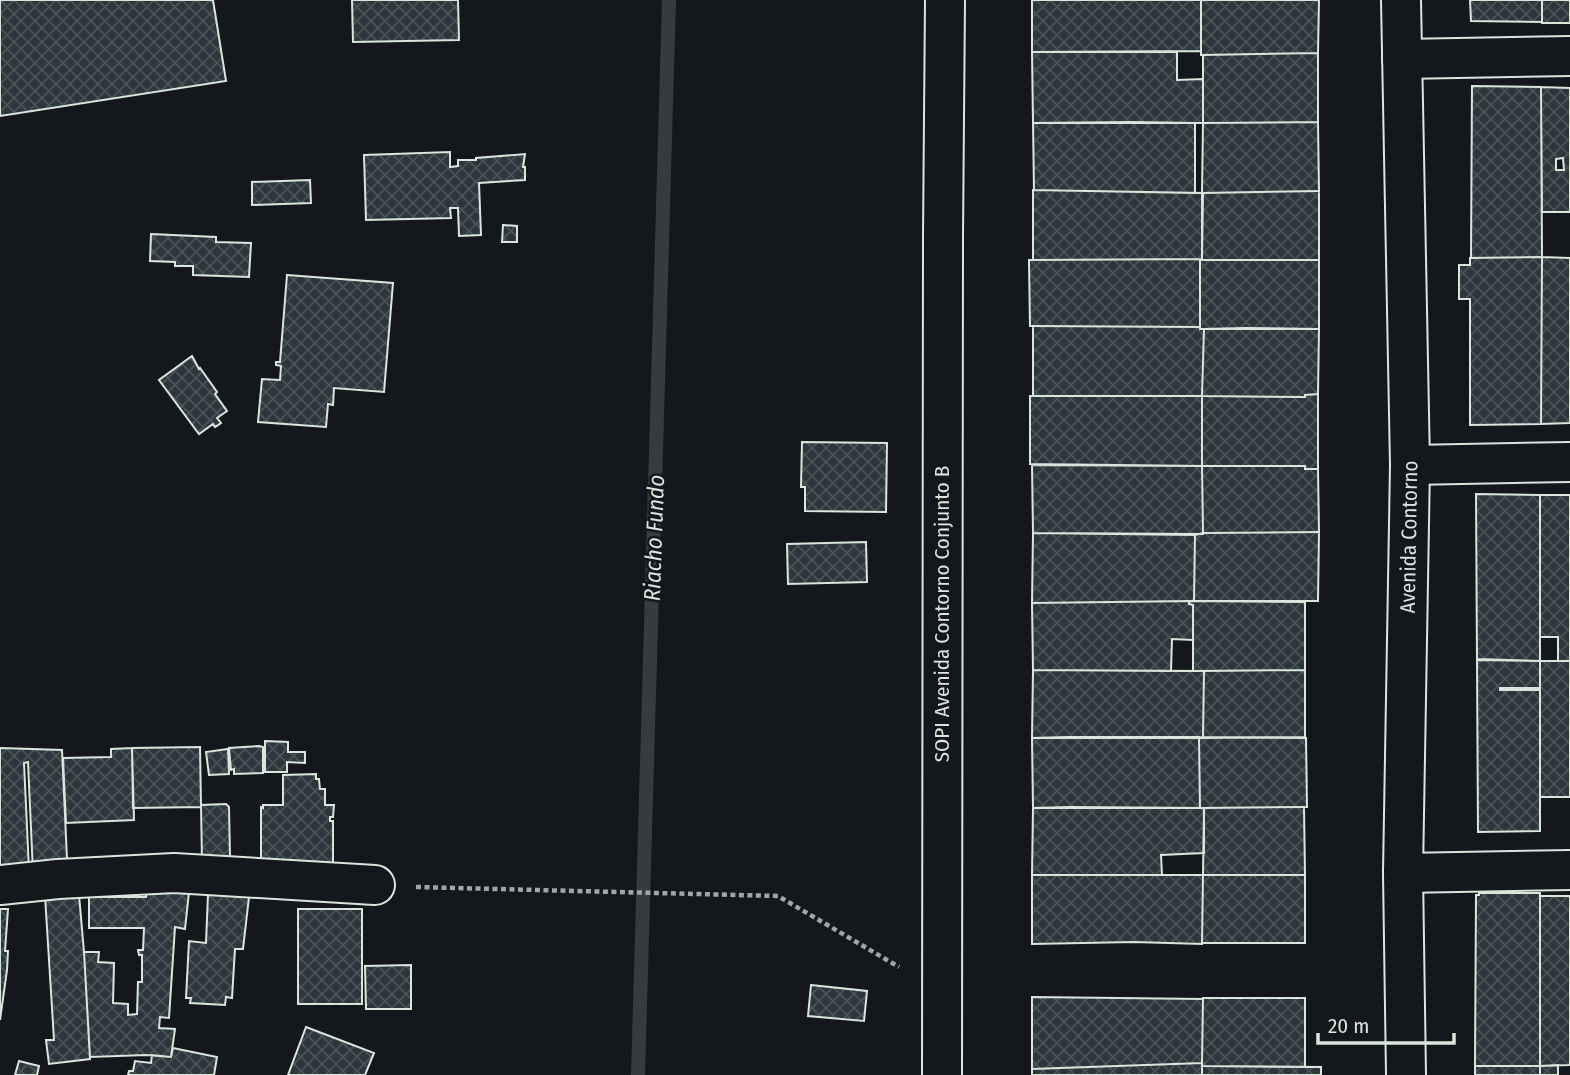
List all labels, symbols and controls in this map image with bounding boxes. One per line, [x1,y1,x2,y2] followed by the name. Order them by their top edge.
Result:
[1395,460,1423,614] street label: Avenida Contorno
[929,466,955,762] street label: SOPI Avenida Contorno Conjunto B
[638,474,670,602] water label: Riacho Fundo
[1318,1002,1454,1046] scale bar
[1328,1013,1369,1039] text: 20 m

